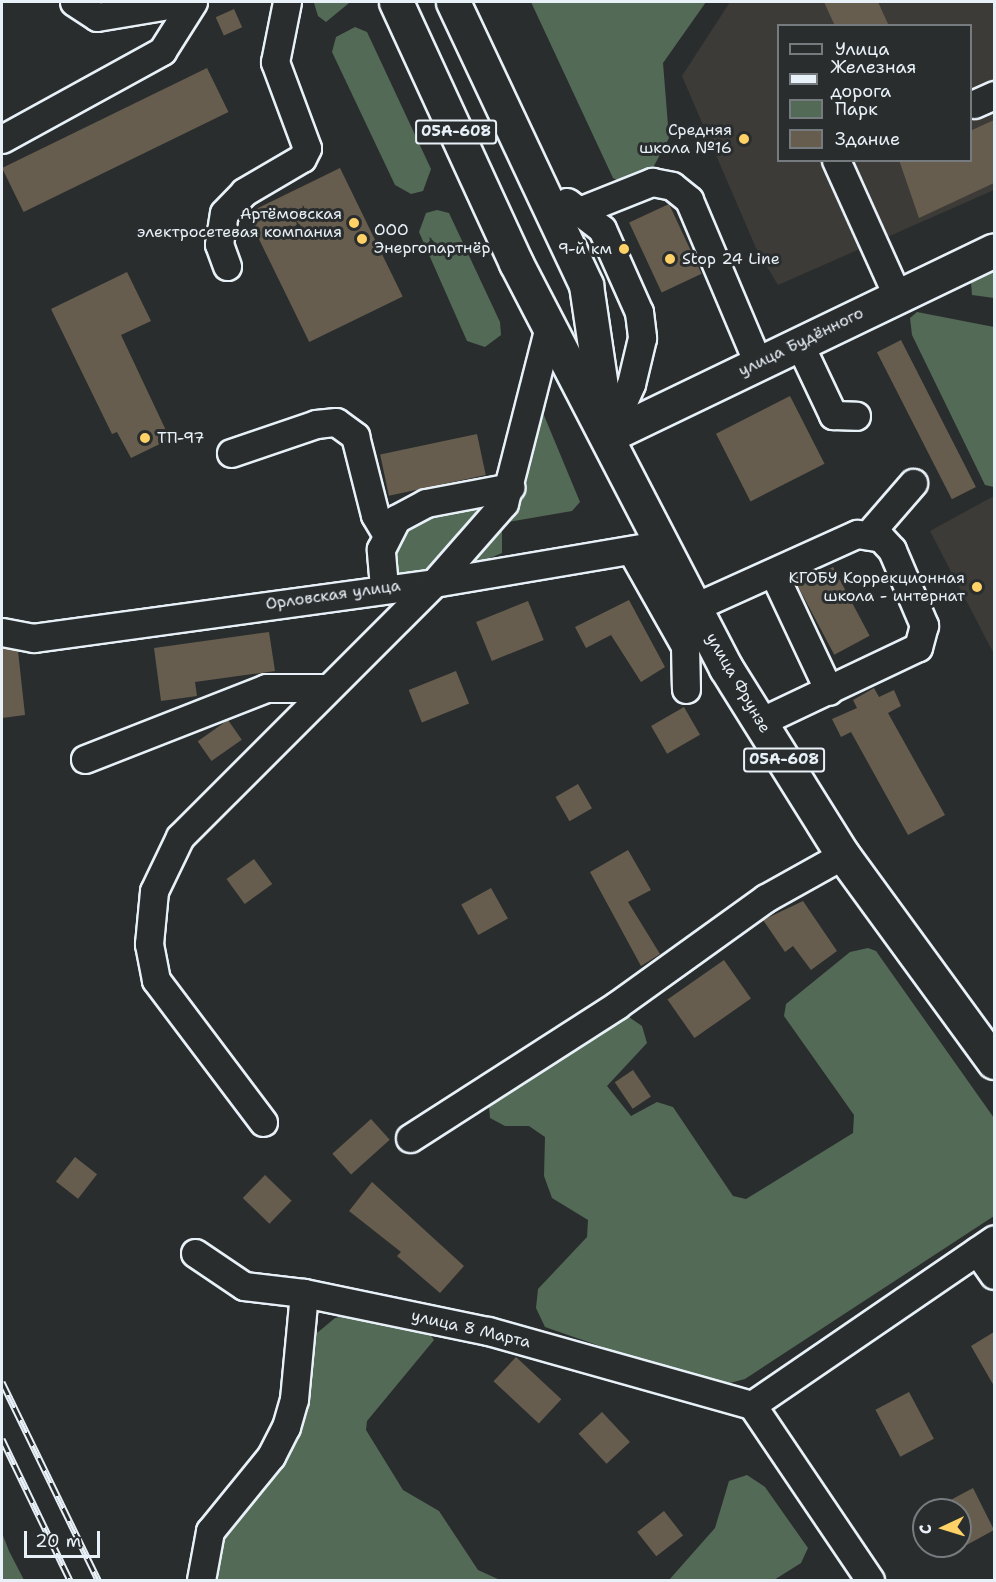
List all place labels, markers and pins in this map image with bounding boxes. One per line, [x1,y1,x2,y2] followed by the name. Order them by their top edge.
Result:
[639,120,732,158] place label: Средняя школа №16
[737,132,751,146] marker: Средняя школа №16
[137,204,342,242] place label: Артёмовская электросетевая компания
[347,216,361,230] marker: Артёмовская электросетевая компания
[374,220,490,258] place label: ООО Энергопартнёр
[355,232,369,246] marker: ООО Энергопартнёр
[558,239,612,259] place label: 9-й км
[617,242,631,256] marker: 9-й км
[682,249,780,269] place label: Stop 24 Line
[663,252,677,266] marker: Stop 24 Line
[157,428,205,448] place label: ТП-97
[138,431,152,445] marker: ТП-97
[789,568,965,606] place label: КГОБУ Коррекционная школа - интернат
[970,580,984,594] marker: КГОБУ Коррекционная школа - интернат

